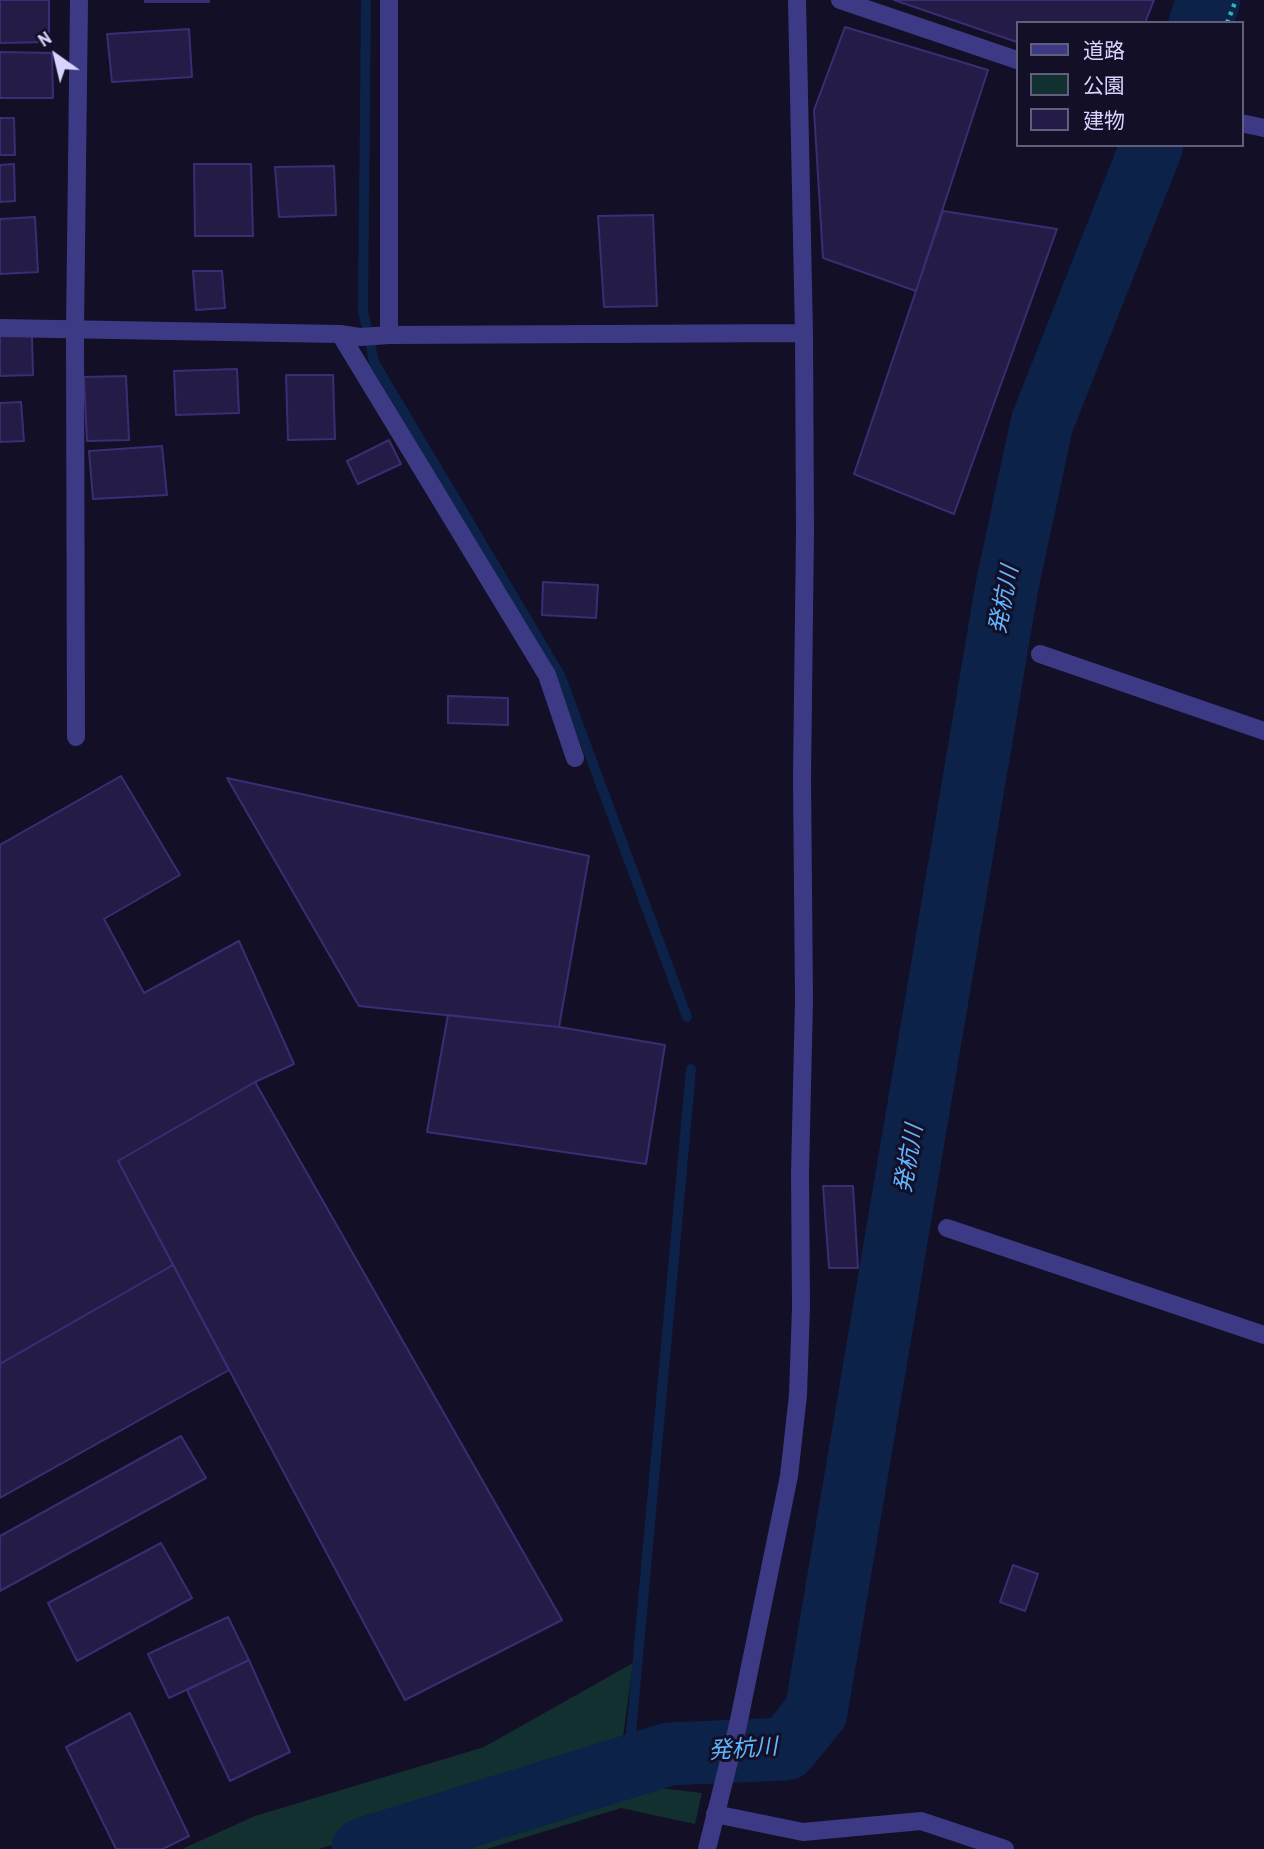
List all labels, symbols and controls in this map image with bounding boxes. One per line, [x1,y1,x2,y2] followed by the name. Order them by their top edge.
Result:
[21,21,91,91] north arrow
[1016,21,1243,147] legend
[32,25,56,53] text: N
[1083,36,1125,65] text: 道路
[1083,71,1125,100] text: 公園
[1083,106,1125,135] text: 建物
[985,564,1025,636] water label: 発杭川
[890,1123,930,1195] water label: 発杭川
[708,1734,778,1766] water label: 発杭川

